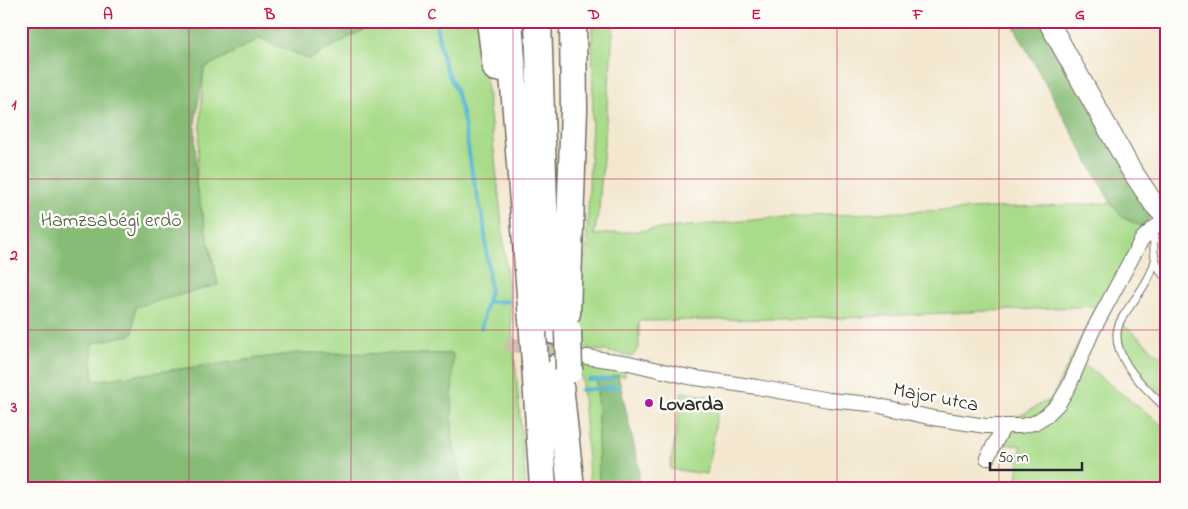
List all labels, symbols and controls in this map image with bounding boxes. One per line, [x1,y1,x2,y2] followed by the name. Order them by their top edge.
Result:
[103,3,113,27] text: A
[264,3,276,27] text: B
[428,3,437,27] text: C
[587,3,600,27] text: D
[751,3,761,27] text: E
[912,3,924,27] text: F
[1075,3,1085,27] text: G
[11,93,17,117] text: 1
[40,207,182,237] park label: Hamzsabégi erdő
[9,244,18,268] text: 2
[890,376,981,421] street label: Major utca
[659,391,724,420] place label: Lovarda
[10,396,18,420] text: 3
[643,397,655,409] marker: Lovarda
[990,439,1083,471] scale bar
[998,447,1029,469] text: 50 m

